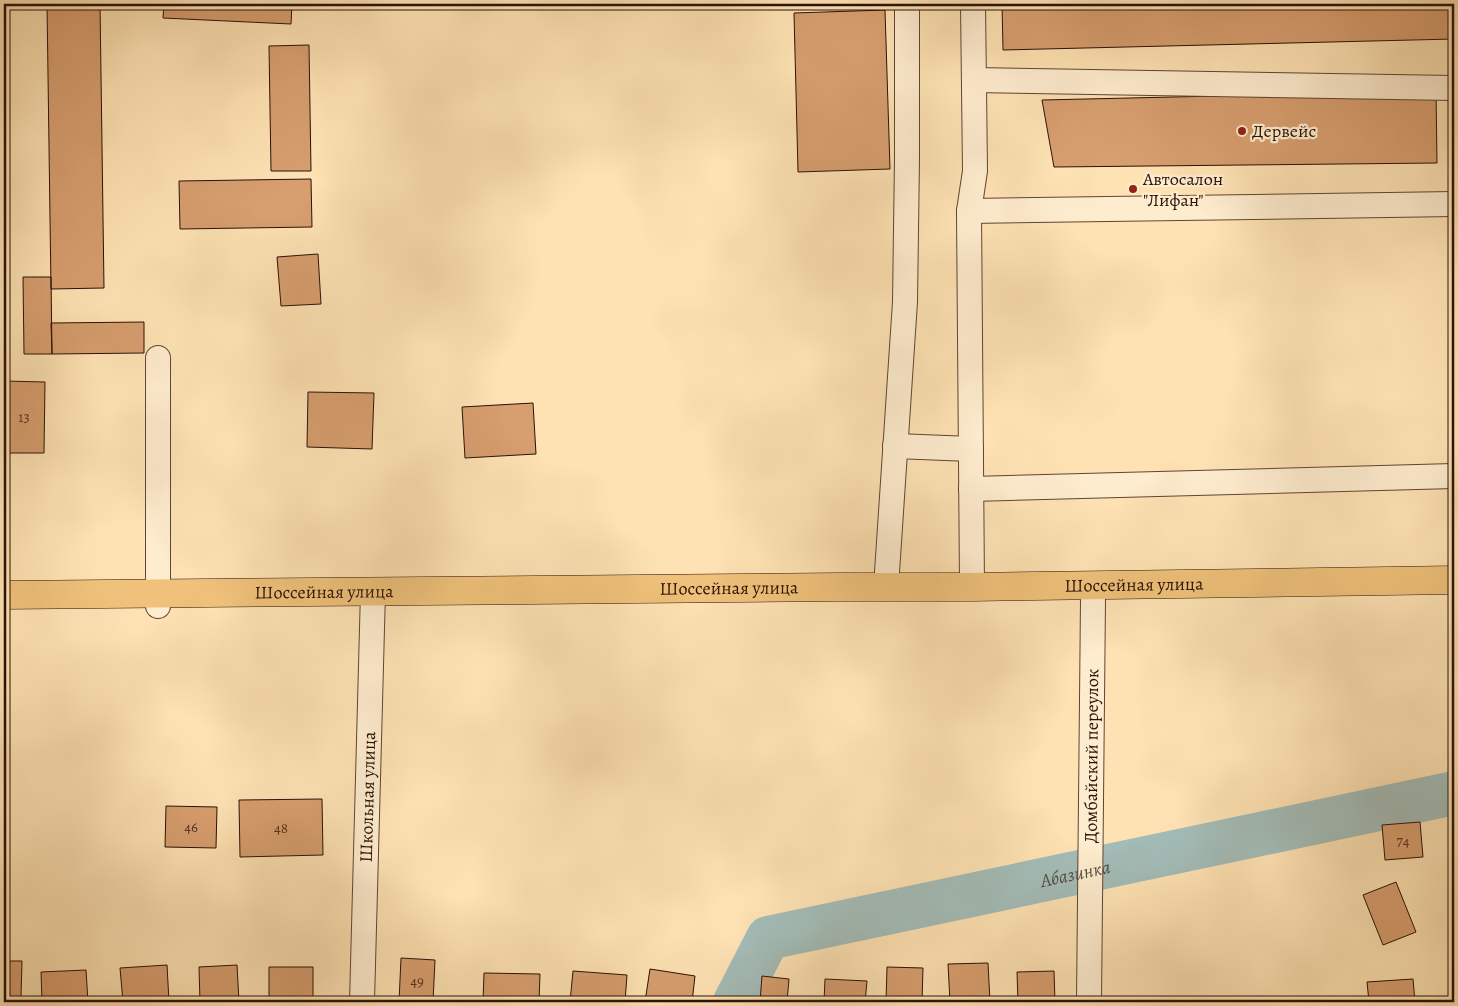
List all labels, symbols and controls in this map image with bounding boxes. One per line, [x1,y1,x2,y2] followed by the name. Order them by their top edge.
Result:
[1252,119,1316,143] place label: Дервейс
[1236,125,1248,137] marker: Дервейс
[1142,167,1223,212] place label: Автосалон "Лифан"
[1127,183,1139,195] marker: Автосалон "Лифан"
[18,407,30,427] house number: 13
[1064,572,1204,598] street label: Шоссейная улица
[659,575,799,601] street label: Шоссейная улица
[254,579,394,605] street label: Шоссейная улица
[1079,669,1104,843] street label: Домбайский переулок
[354,731,381,863] street label: Школьная улица
[184,817,198,837] house number: 46
[274,818,288,838] house number: 48
[1396,831,1410,851] house number: 74
[1037,854,1113,894] water label: Абазинка
[410,971,424,991] house number: 49

